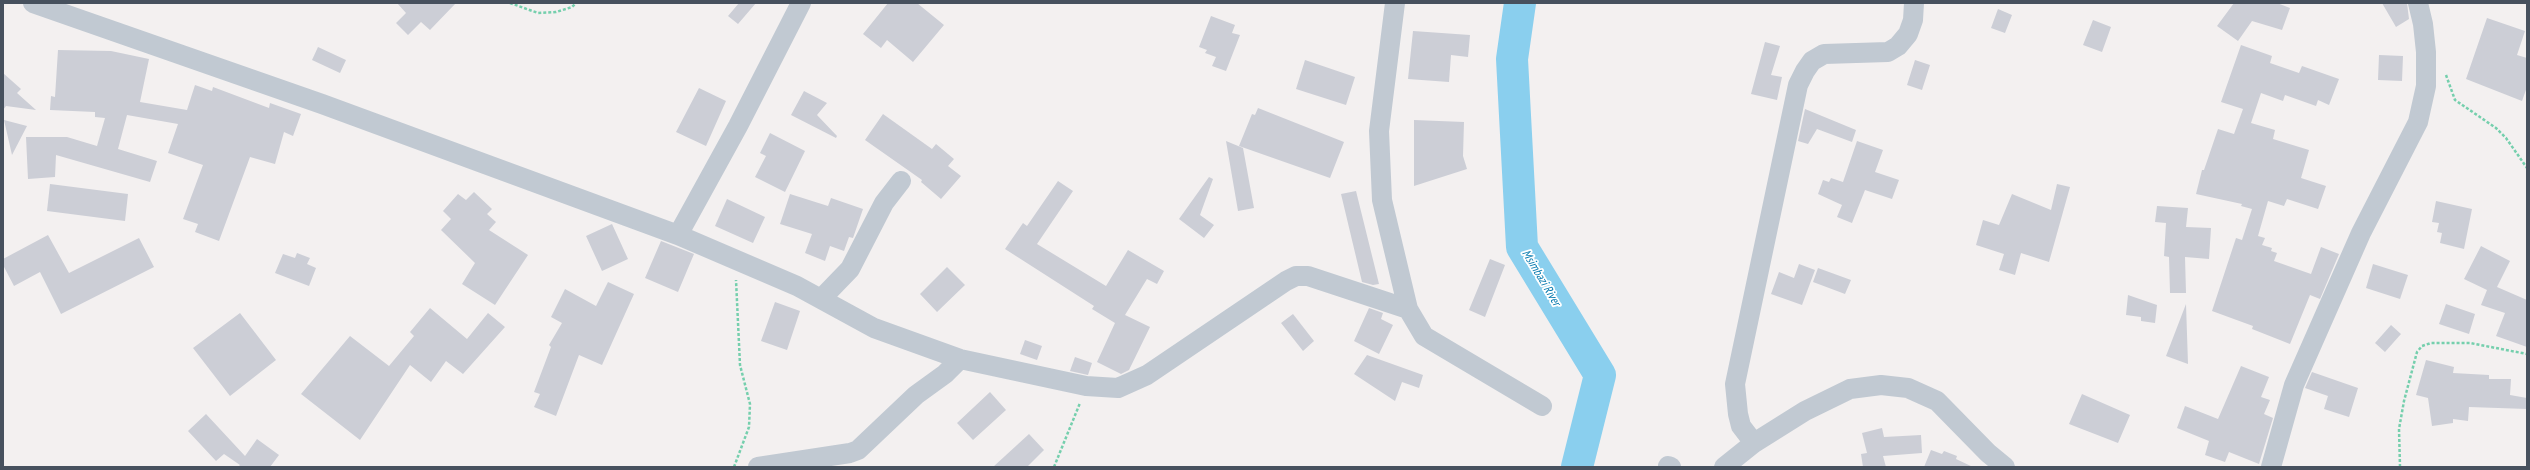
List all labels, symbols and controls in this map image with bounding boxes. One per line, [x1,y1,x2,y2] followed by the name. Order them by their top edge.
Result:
[1519,247,1563,309] water label: Msimbazi River

